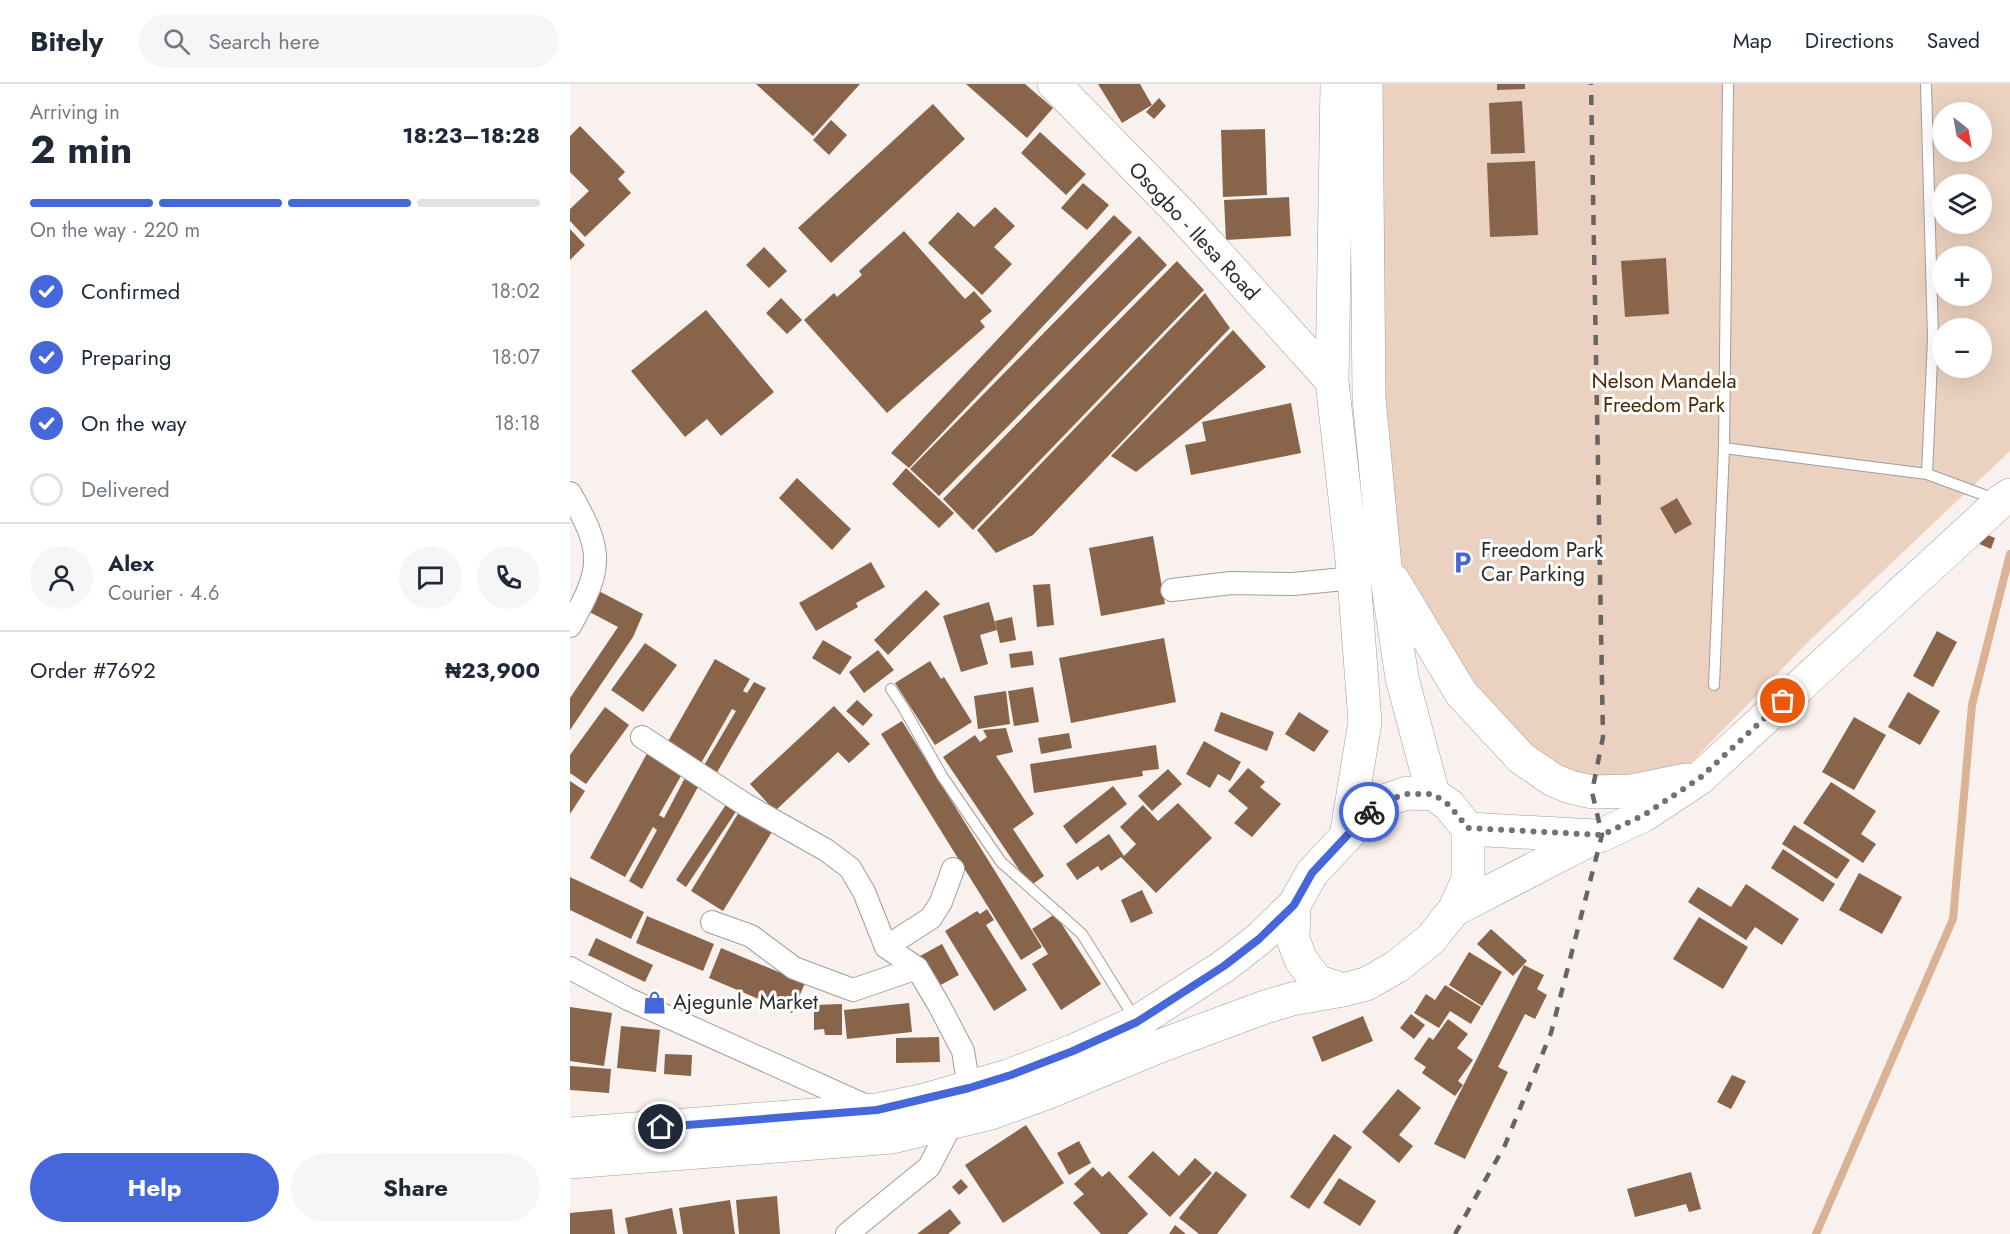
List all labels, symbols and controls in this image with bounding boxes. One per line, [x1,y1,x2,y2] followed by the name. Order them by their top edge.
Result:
[139,14,559,68] search box
[30,21,103,62] text: Bitely
[160,25,193,58] icon: search
[208,25,320,57] text: Search here
[1733,26,1772,56] text: Map
[1805,26,1894,56] text: Directions
[1927,26,1980,56] text: Saved
[30,98,120,127] text: Arriving in
[1932,102,1992,162] north arrow
[1932,102,1992,378] map controls
[402,119,540,151] text: 18:23–18:28
[30,121,132,178] text: 2 min
[1122,155,1266,307] street label: Osogbo - Ilesa Road
[1932,174,1992,234] button: layers
[30,216,200,245] text: On the way · 220 m
[1932,246,1992,306] button: +
[30,275,63,308] icon: check
[81,275,180,307] text: Confirmed
[491,277,540,306] text: 18:02
[1932,318,1992,378] button: −
[30,341,63,374] icon: check
[81,341,172,373] text: Preparing
[492,343,540,372] text: 18:07
[1591,366,1737,420] park label: Nelson Mandela Freedom Park
[30,407,63,440] icon: check
[81,407,186,439] text: On the way
[494,409,540,438] text: 18:18
[81,473,170,505] text: Delivered
[1481,535,1604,589] place label: Freedom Park Car Parking
[30,546,93,609] button: person
[399,546,462,609] button: chat
[477,546,540,609] button: phone
[108,547,154,579] text: Alex
[1450,549,1476,575] parking icon: Freedom Park Car Parking
[108,579,220,608] text: Courier · 4.6
[30,654,156,686] text: Order #7692
[445,654,540,686] text: ₦23,900
[1757,675,1808,726] pin
[1766,684,1799,717] icon: bag
[1339,782,1399,842] courier
[1353,796,1386,829] icon: bike
[673,987,818,1017] place label: Ajegunle Market
[642,989,668,1015] shop icon: Ajegunle Market
[635,1101,686,1152] pin
[644,1110,677,1143] icon: home
[30,1153,279,1222] button: Help
[291,1153,540,1222] button: Share

